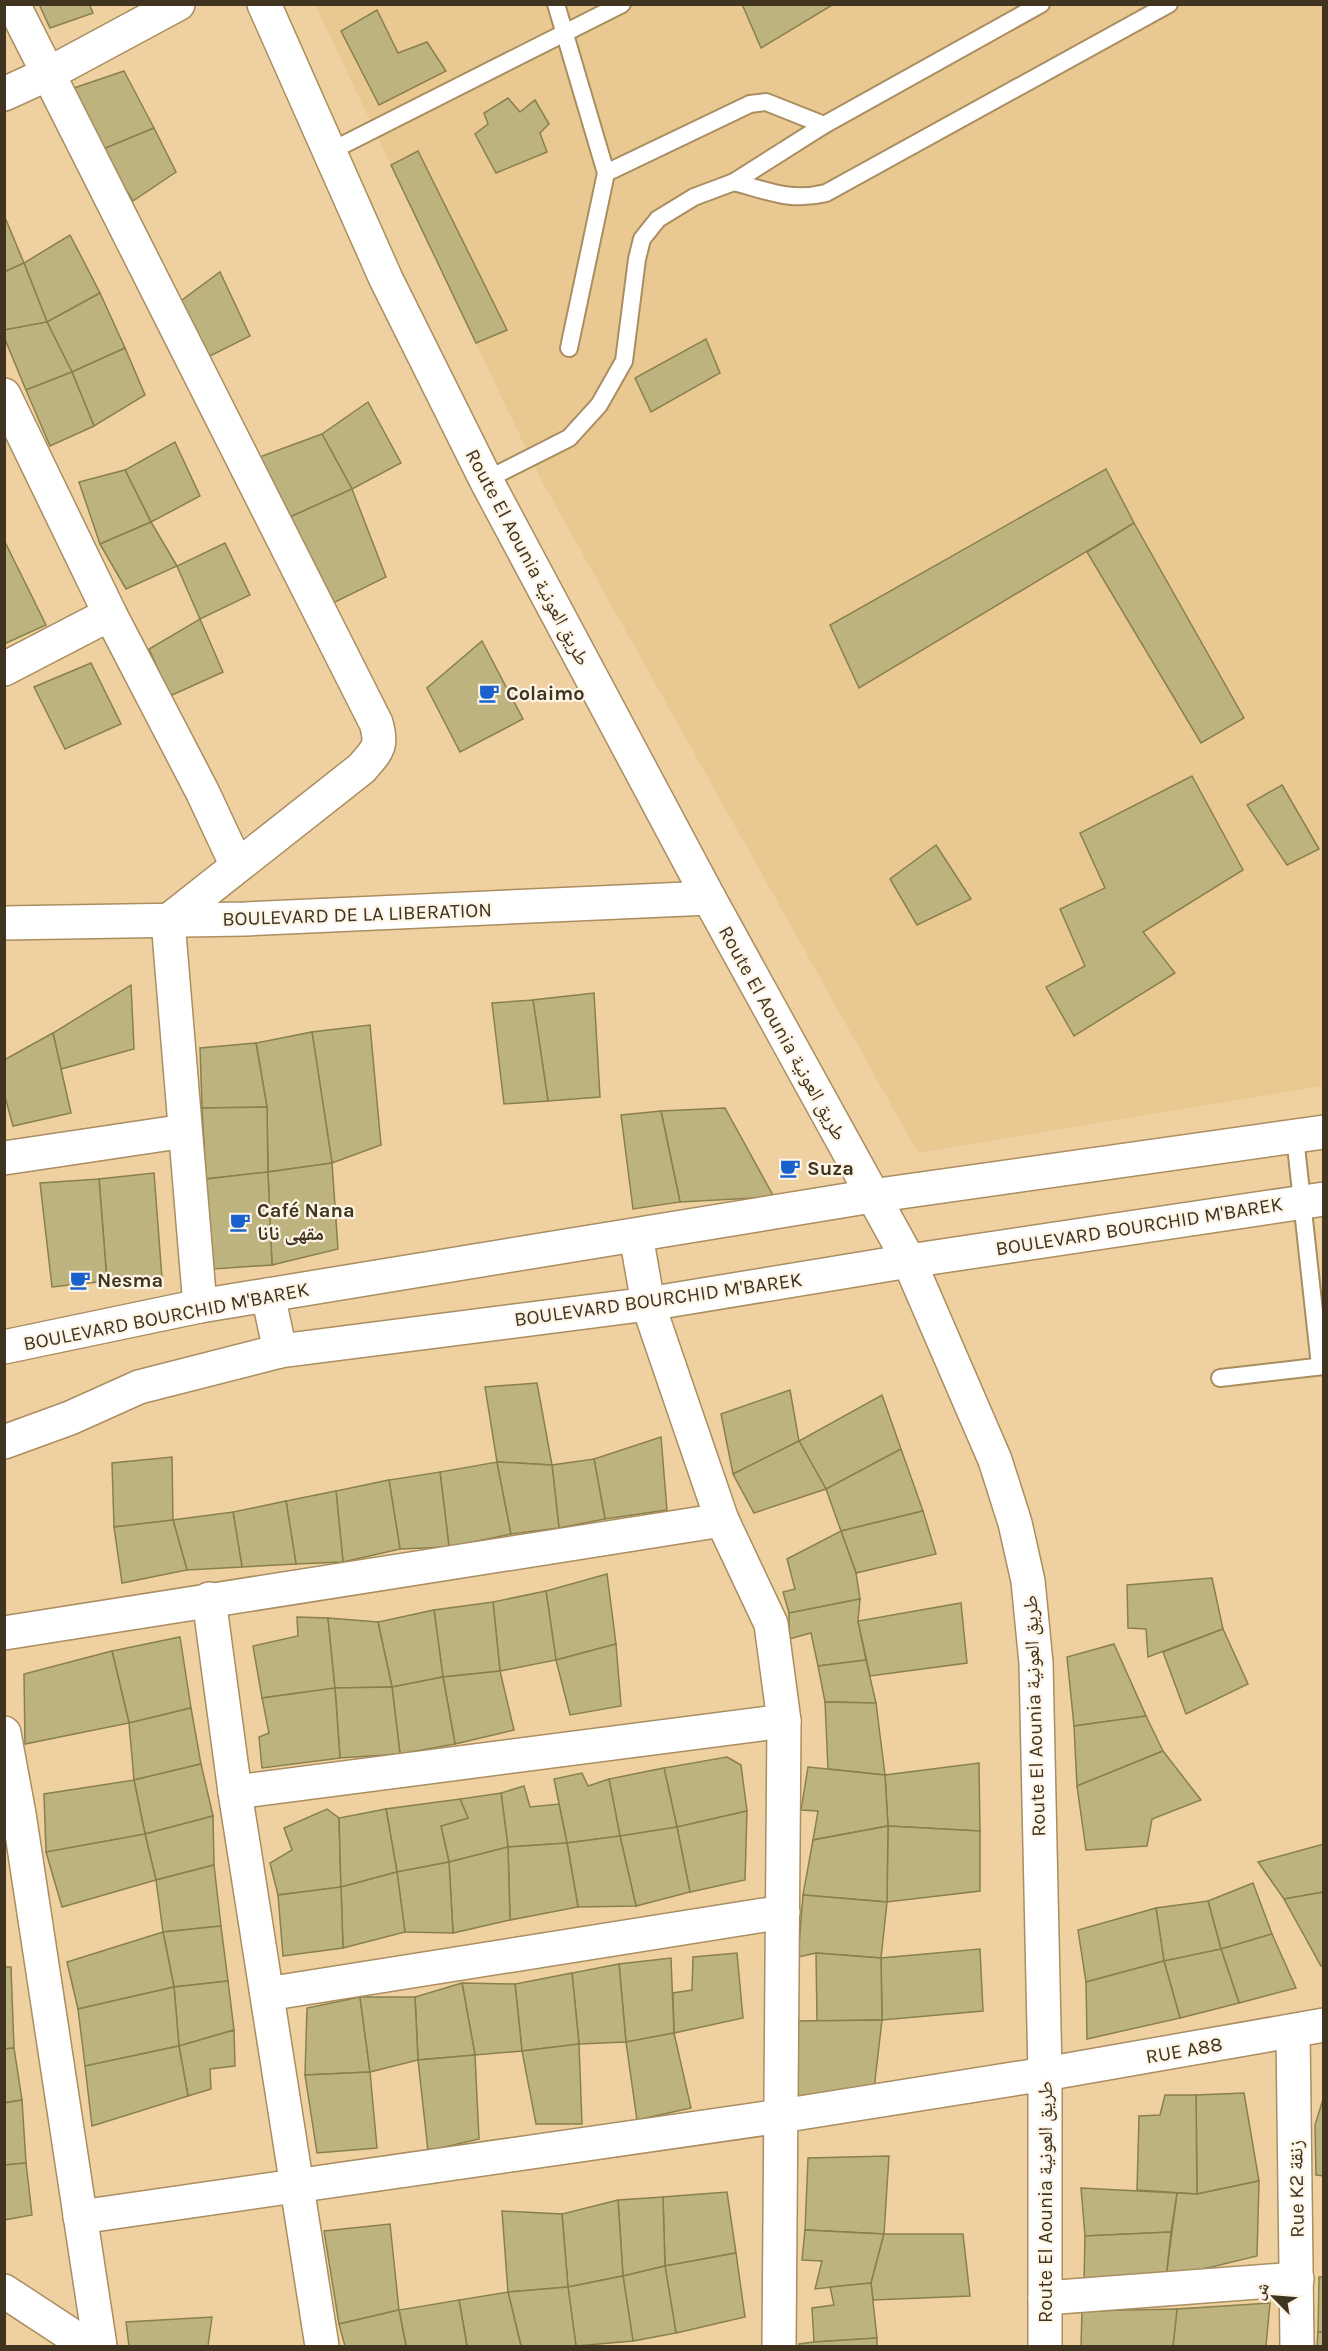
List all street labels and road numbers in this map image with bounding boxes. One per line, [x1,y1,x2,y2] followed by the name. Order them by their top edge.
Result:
[461,445,594,669] street label: Route El Aounia طريق العونية
[222,898,492,931] street label: BOULEVARD DE LA LIBERATION
[714,922,851,1145] street label: Route El Aounia طريق العونية
[994,1192,1284,1261] street label: BOULEVARD BOURCHID M'BAREK
[513,1268,803,1331] street label: BOULEVARD BOURCHID M'BAREK
[21,1278,311,1355] street label: BOULEVARD BOURCHID M'BAREK
[1019,1595,1050,1837] street label: Route El Aounia طريق العونية
[1144,2032,1224,2069] street label: RUE A88
[1034,2081,1057,2323] street label: Route El Aounia طريق العونية
[1284,2140,1309,2238] street label: Rue K2 زنقة

